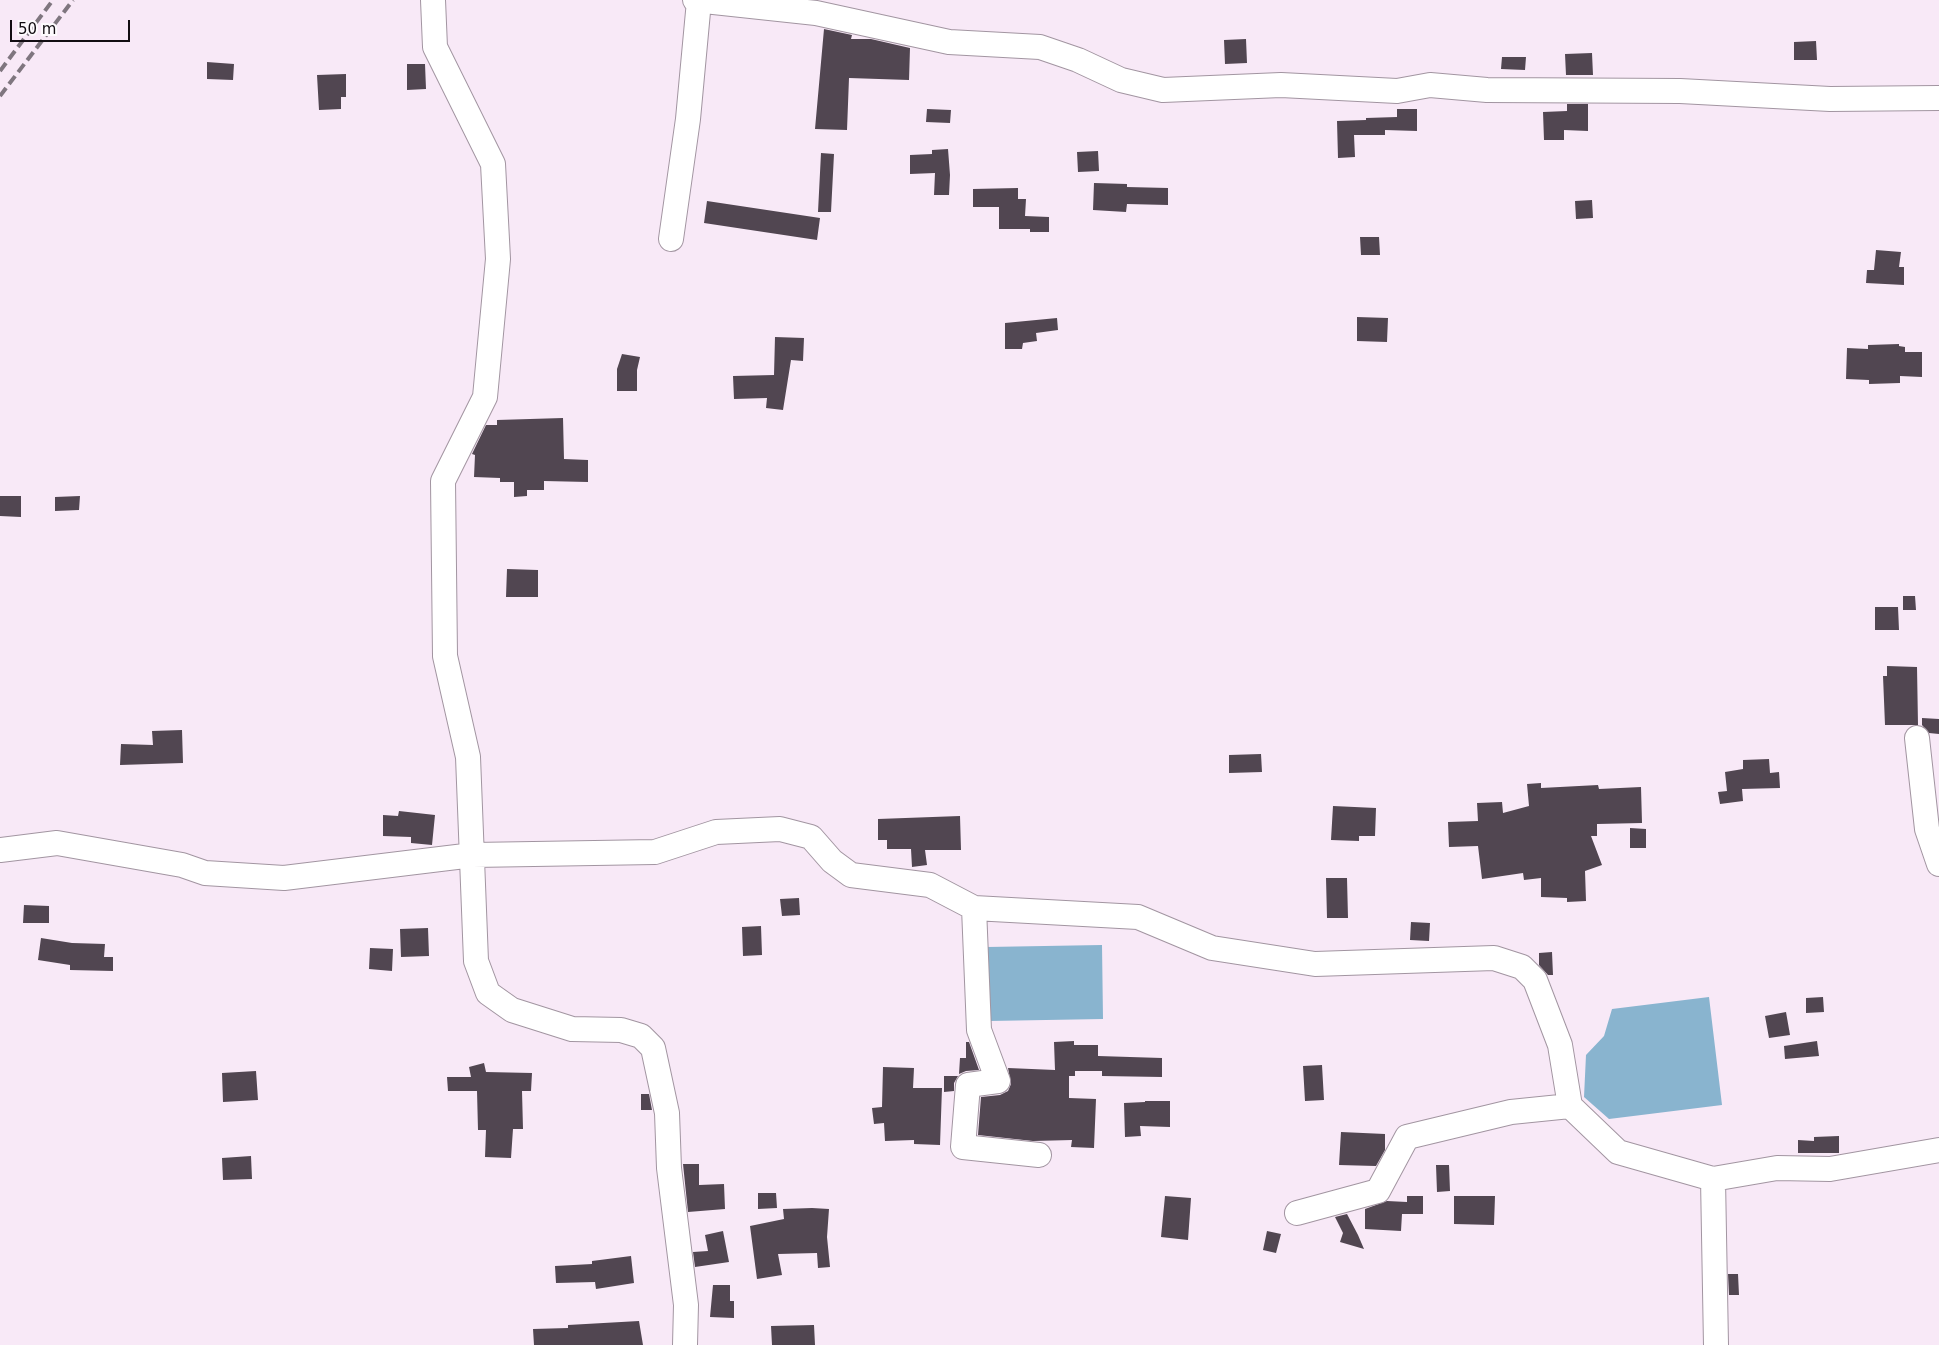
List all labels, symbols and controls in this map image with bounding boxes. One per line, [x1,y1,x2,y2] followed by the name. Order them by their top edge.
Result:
[12,10,132,42] scale bar
[18,20,56,38] text: 50 m

